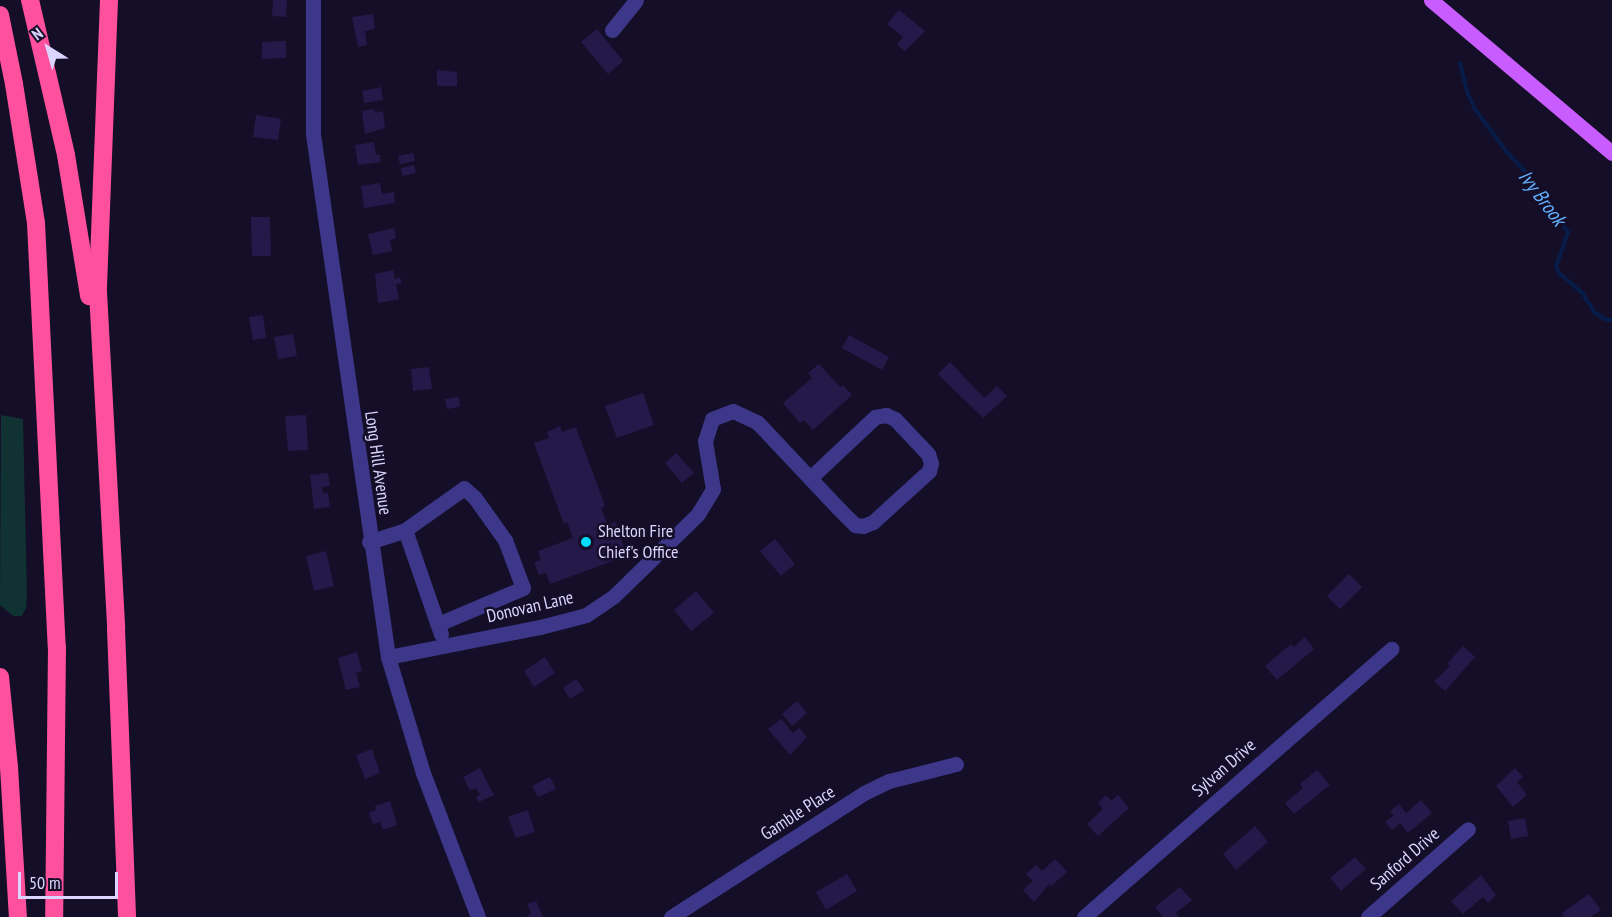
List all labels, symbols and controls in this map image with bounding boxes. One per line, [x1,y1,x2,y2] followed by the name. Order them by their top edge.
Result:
[18,18,78,78] north arrow
[28,23,47,44] text: N
[1513,165,1571,231] water label: Ivy Brook
[360,409,396,517] street label: Long Hill Avenue
[598,521,678,564] place label: Shelton Fire Chief's Office
[579,535,593,549] marker: Shelton Fire Chief's Office
[485,587,575,627] street label: Donovan Lane
[1188,735,1260,801] street label: Sylvan Drive
[757,781,839,845] street label: Gamble Place
[1366,823,1444,895] street label: Sanford Drive
[21,860,122,898] scale bar
[29,871,61,894] text: 50 m

